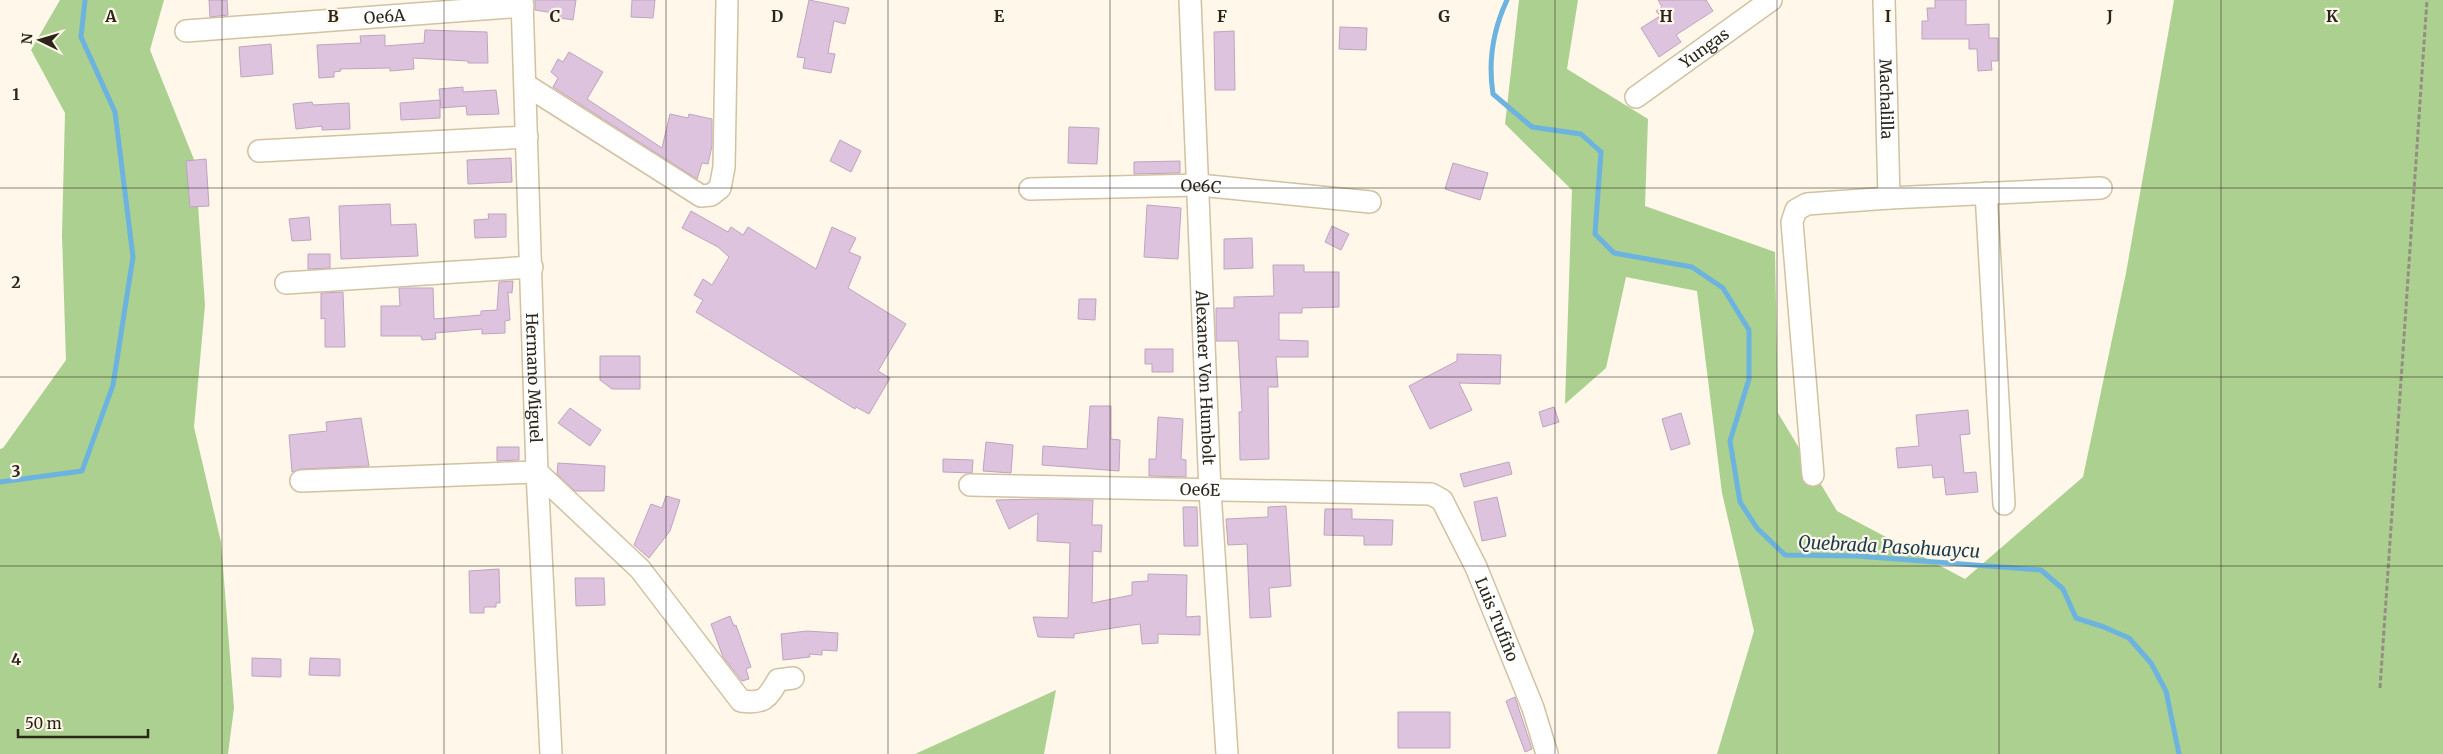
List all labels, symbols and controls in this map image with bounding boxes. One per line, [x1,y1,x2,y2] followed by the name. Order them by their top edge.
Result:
[363,5,406,28] street label: Oe6A
[104,6,117,26] text: A
[327,6,339,26] text: B
[550,6,560,26] text: C
[771,6,783,26] text: D
[994,6,1005,26] text: E
[1217,6,1227,26] text: F
[1438,6,1450,26] text: G
[1659,6,1673,26] text: H
[1885,6,1891,26] text: I
[2106,6,2113,26] text: J
[2326,6,2338,26] text: K
[15,15,65,65] north arrow
[1675,23,1733,73] street label: Yungas
[18,33,36,45] text: N
[1875,59,1898,140] street label: Machalilla
[12,84,20,104] text: 1
[1180,175,1222,197] street label: Oe6C
[11,272,21,292] text: 2
[1192,289,1219,466] street label: Alexaner Von Humbolt
[522,312,546,443] street label: Hermano Miguel
[11,461,21,481] text: 3
[1180,479,1221,500] street label: Oe6E
[1797,530,1981,563] water label: Quebrada Pasohuaycu
[1471,574,1523,664] street label: Luis Tufiño
[11,649,21,669] text: 4
[18,706,148,738] scale bar
[25,714,62,733] text: 50 m

